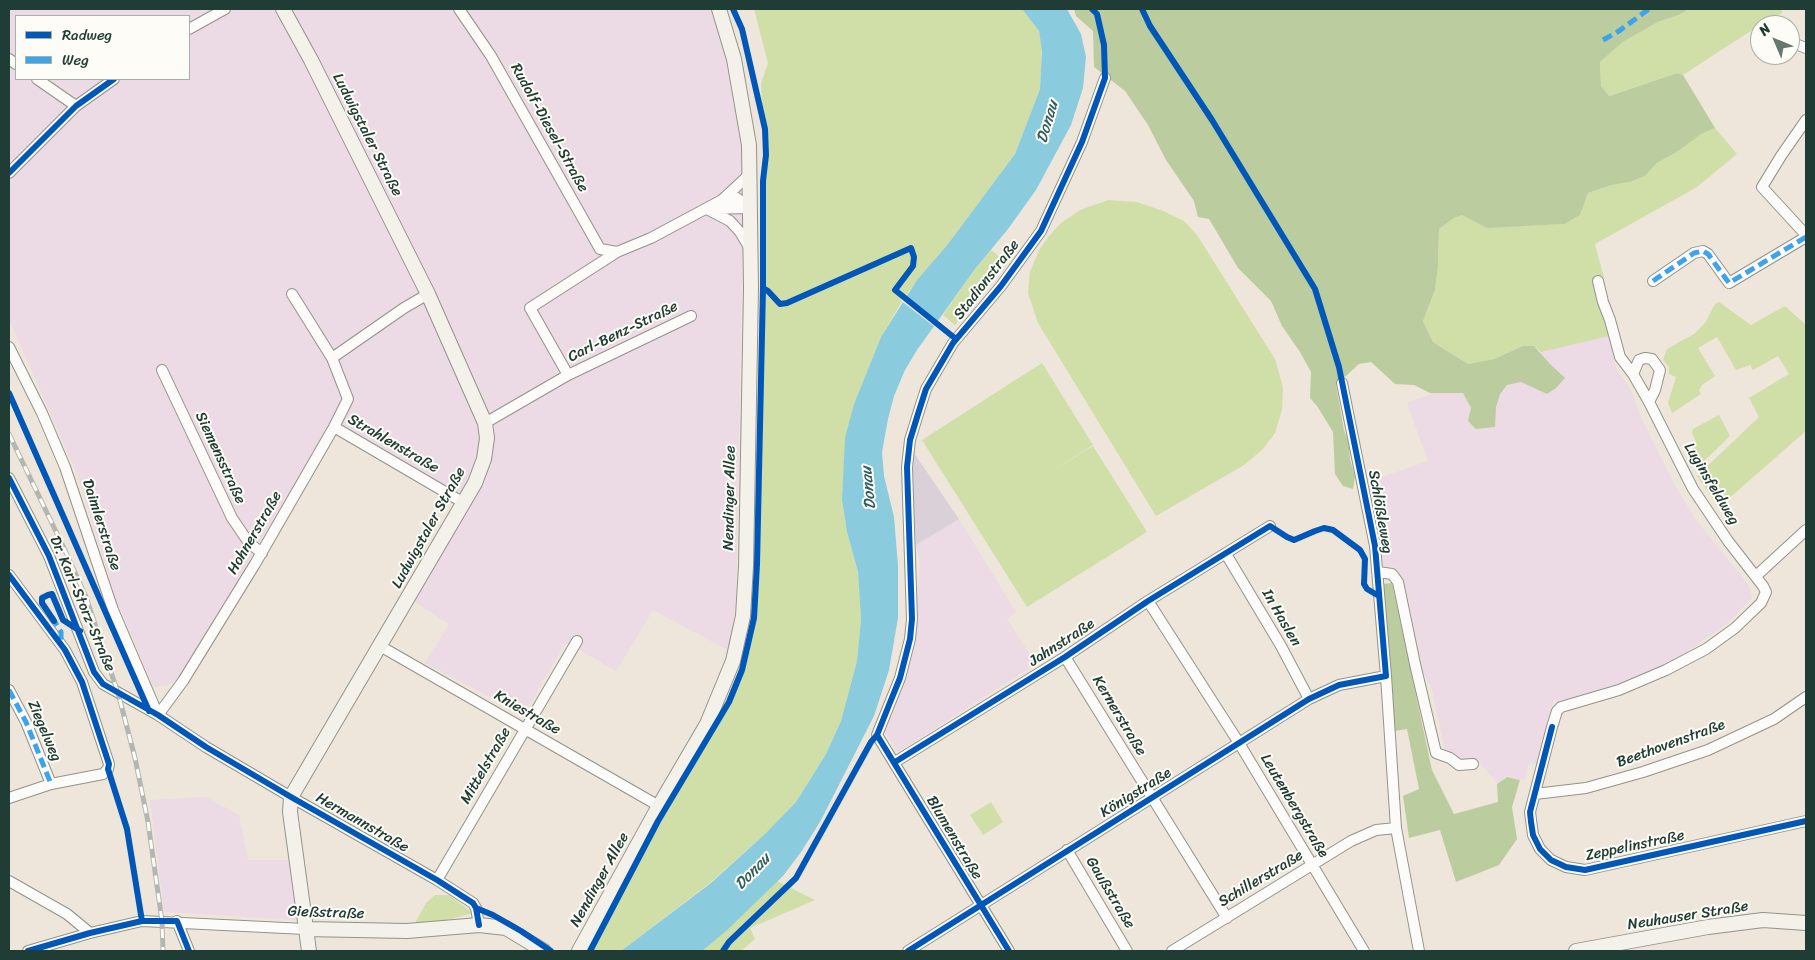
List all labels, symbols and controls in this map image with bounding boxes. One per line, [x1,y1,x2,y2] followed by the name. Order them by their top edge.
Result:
[15,15,190,80] legend
[1750,15,1800,65] north arrow
[1752,17,1777,42] text: N
[62,22,112,48] text: Radweg
[62,47,89,73] text: Weg
[506,61,592,195] street label: Rudolf-Diesel-Straße
[328,70,406,200] street label: Ludwigstaler Straße
[1033,99,1063,145] water label: Donau
[950,237,1024,323] street label: Stadionstraße
[565,298,681,366] street label: Carl-Benz-Straße
[191,409,249,507] street label: Siemensstraße
[344,411,442,477] street label: Strahlenstraße
[1679,440,1743,528] street label: Luginsfeldweg
[720,445,740,551] street label: Nendinger Allee
[388,464,470,592] street label: Ludwigstaler Straße
[857,466,881,510] water label: Donau
[1364,469,1396,555] street label: Schlößleweg
[78,477,124,573] street label: Daimlerstraße
[224,488,286,578] street label: Hohnerstraße
[45,534,119,674] street label: Dr. Karl-Storz-Straße
[1257,586,1305,650] street label: In Haslen
[1026,615,1098,671] street label: Jahnstraße
[1088,673,1150,759] street label: Kernerstraße
[491,687,563,739] street label: Kniestraße
[23,698,65,764] street label: Ziegelweg
[1615,716,1727,772] street label: Beethovenstraße
[457,725,515,807] street label: Mittelstraße
[1256,751,1332,861] street label: Leutenbergstraße
[1097,764,1175,822] street label: Königstraße
[312,789,412,857] street label: Hermannstraße
[922,793,986,883] street label: Blumenstraße
[1584,827,1686,865] street label: Zeppelinstraße
[567,830,633,930] street label: Nendinger Allee
[1215,847,1307,911] street label: Schillerstraße
[731,850,775,894] water label: Donau
[1082,854,1138,932] street label: Gaußstraße
[1626,898,1750,934] street label: Neuhauser Straße
[287,903,365,923] street label: Gießstraße

